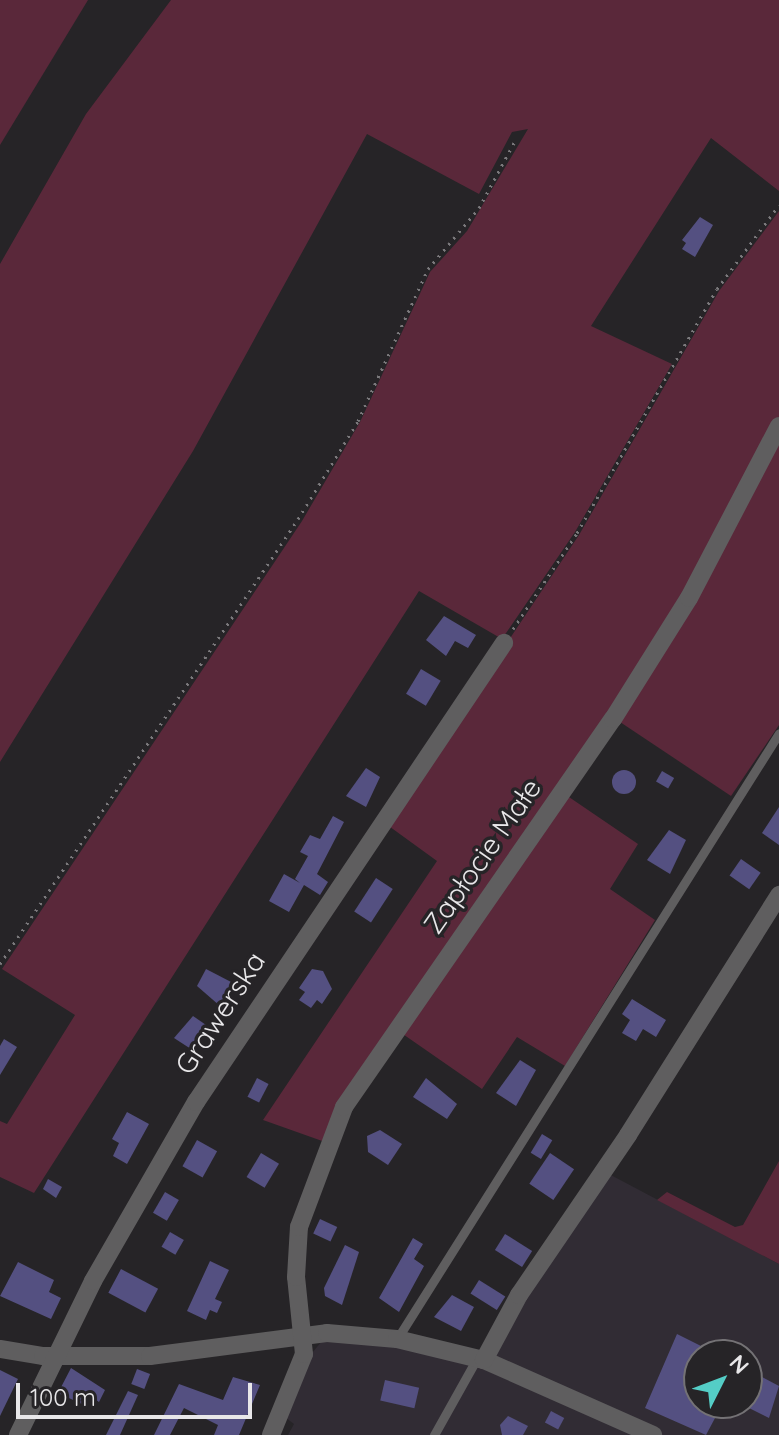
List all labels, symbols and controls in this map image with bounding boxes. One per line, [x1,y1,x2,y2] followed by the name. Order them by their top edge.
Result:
[416,772,548,940] street label: Zapłocie Małe
[168,945,272,1081] street label: Grawerska
[683,1339,763,1419] north arrow
[724,1349,755,1380] text: N
[20,1367,256,1417] scale bar
[30,1382,96,1412] text: 100 m

